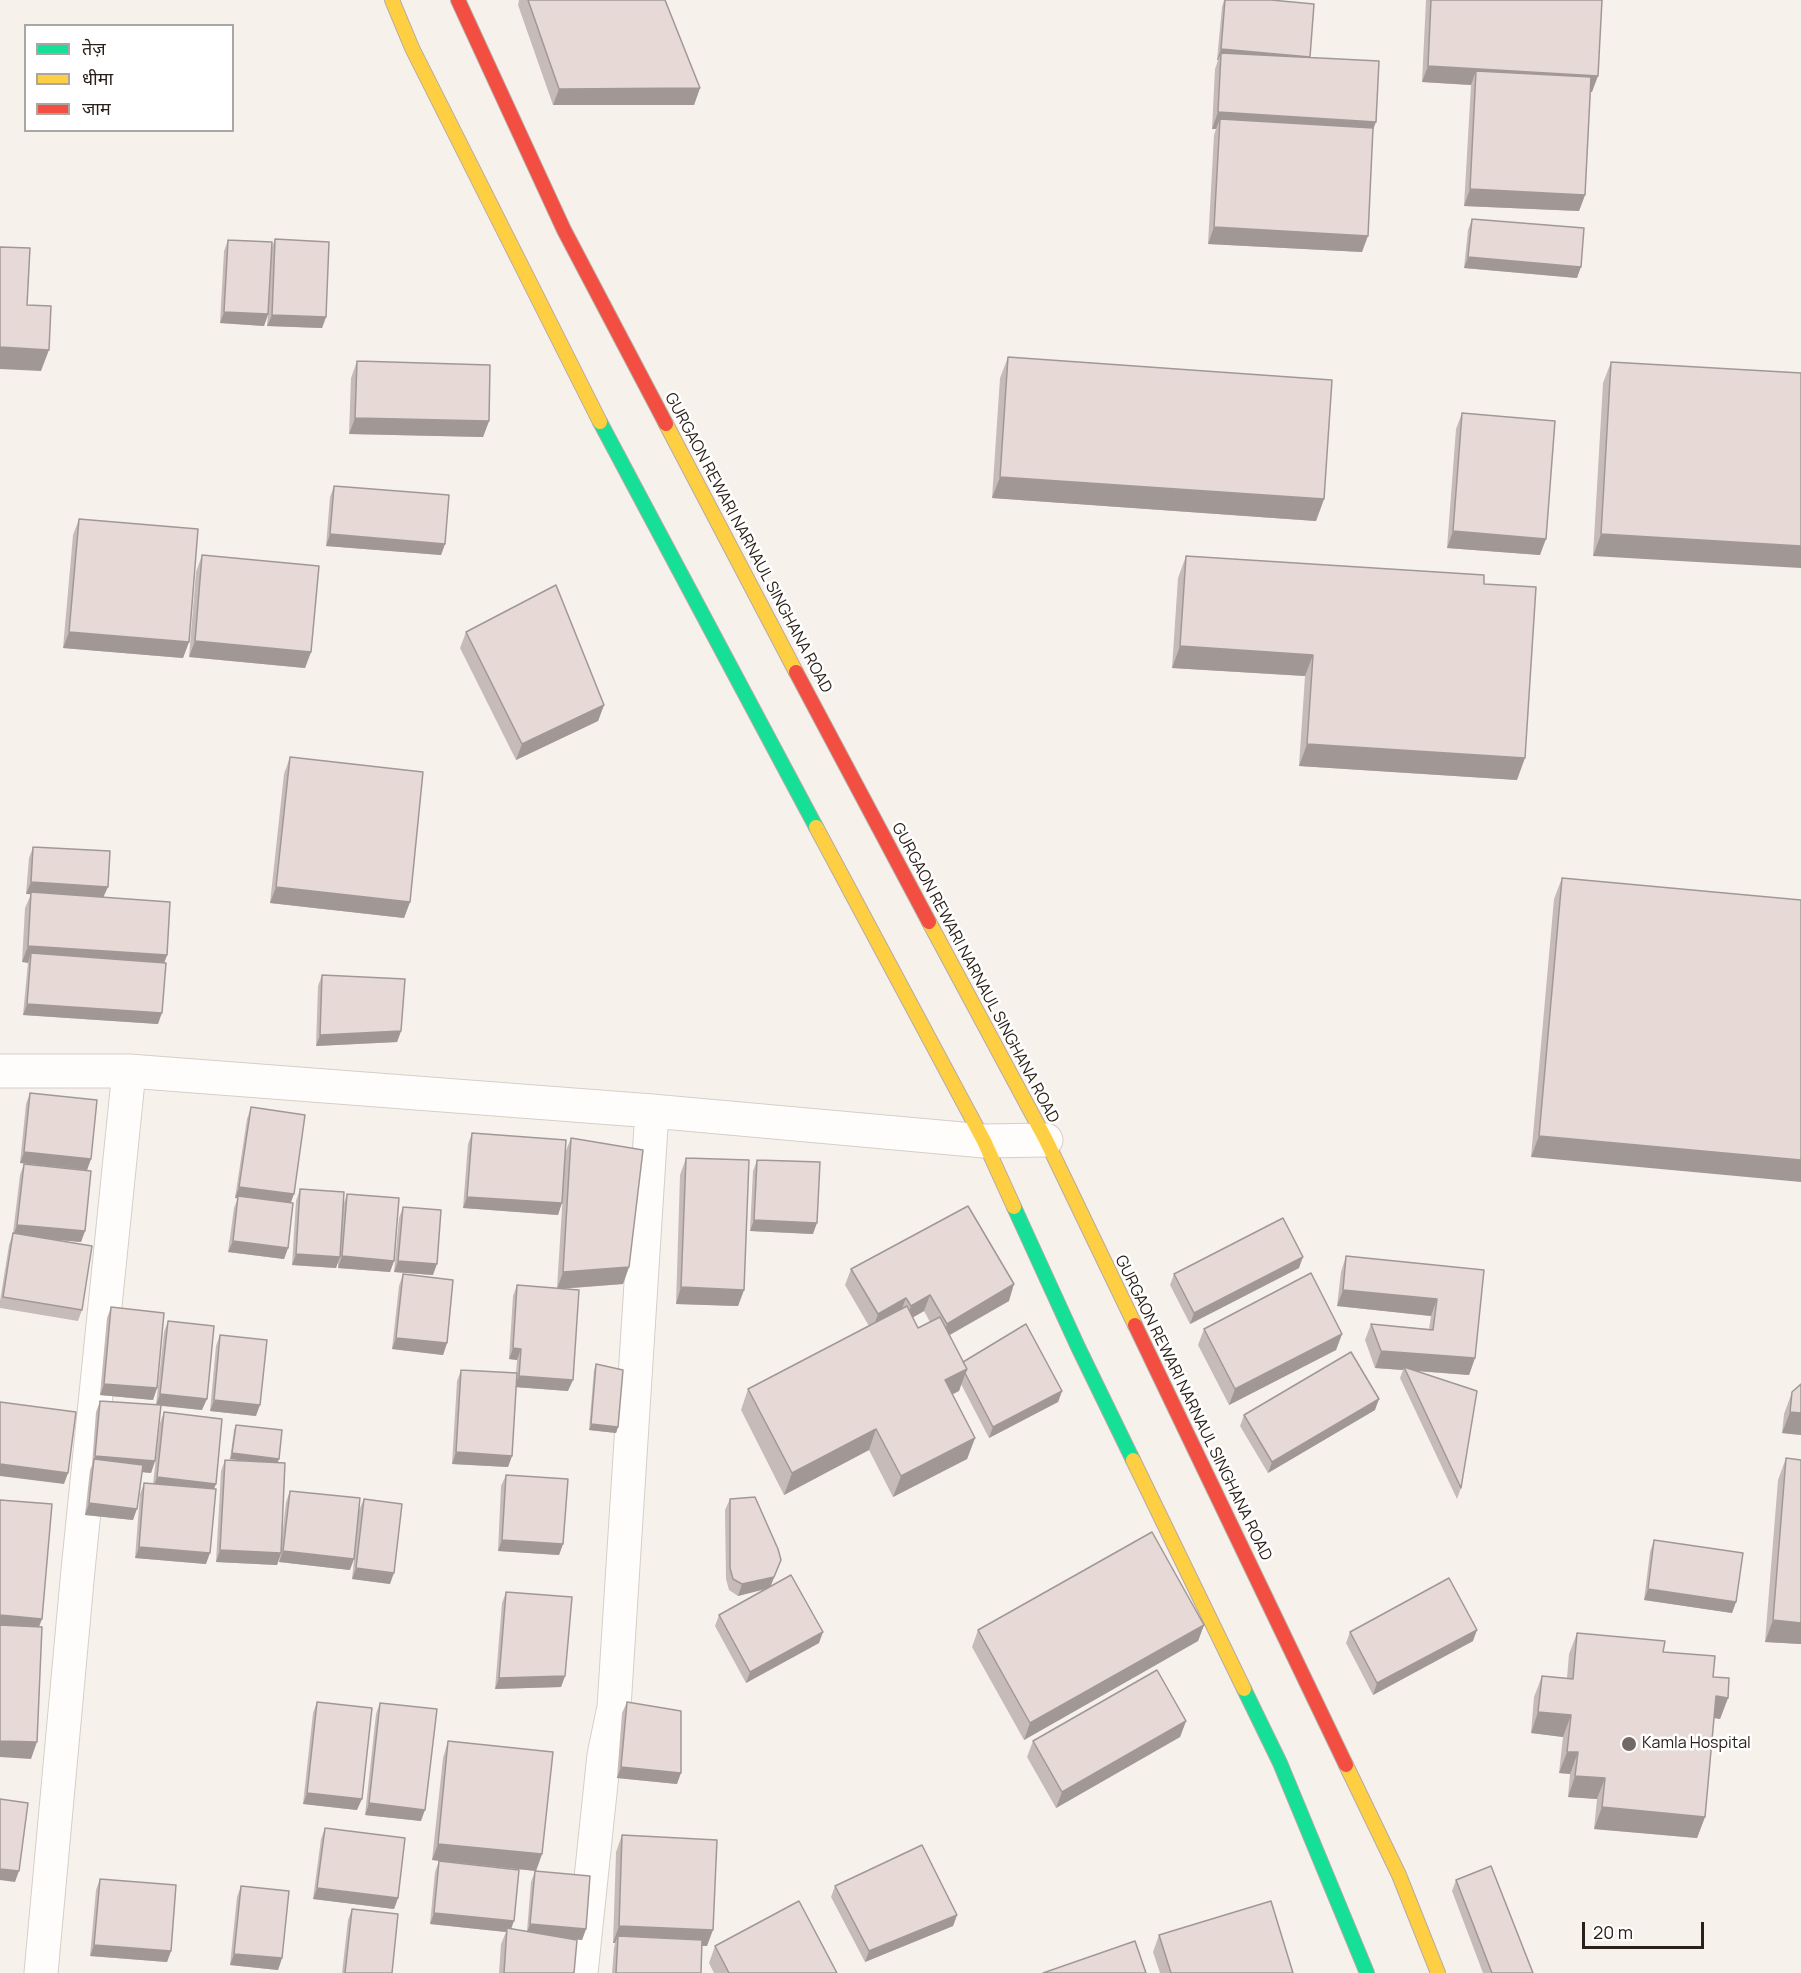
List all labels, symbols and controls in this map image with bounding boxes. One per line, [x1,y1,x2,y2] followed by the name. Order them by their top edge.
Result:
[24,24,234,132] legend
[82,36,106,60] text: तेज़
[82,66,113,90] text: धीमा
[82,96,111,120] text: जाम
[660,390,836,696] street label: GURGAON REWARI NARNAUL SINGHANA ROAD
[887,820,1063,1126] street label: GURGAON REWARI NARNAUL SINGHANA ROAD
[1110,1252,1276,1564] street label: GURGAON REWARI NARNAUL SINGHANA ROAD
[1642,1734,1751,1754] place label: Kamla Hospital
[1620,1735,1638,1753] marker: Kamla Hospital
[1585,1910,1706,1948] scale bar
[1593,1920,1633,1944] text: 20 m

